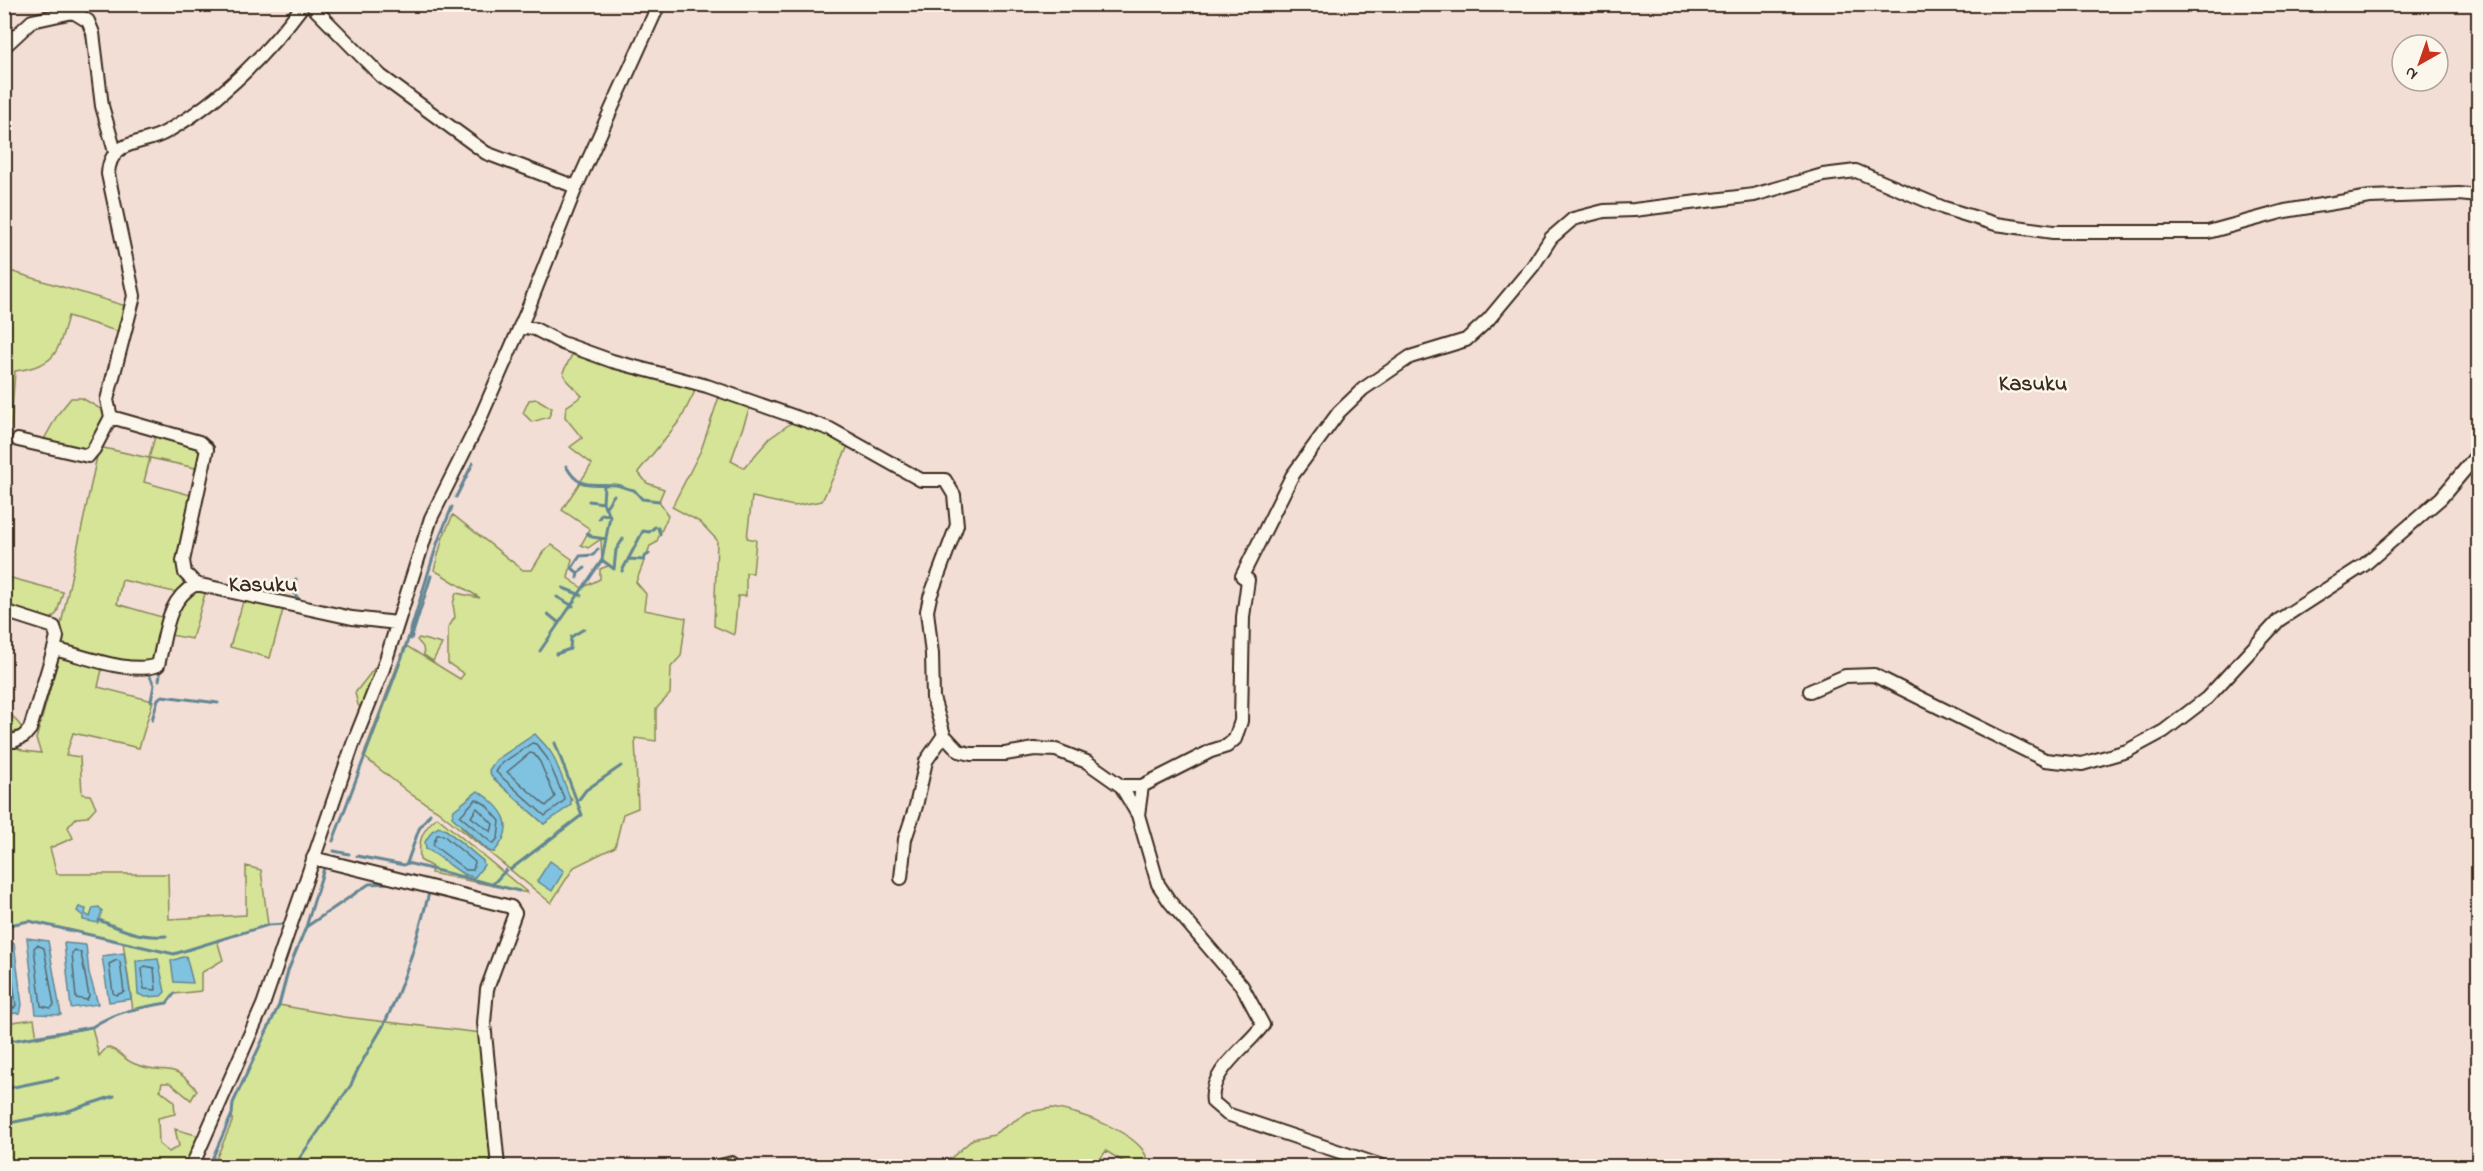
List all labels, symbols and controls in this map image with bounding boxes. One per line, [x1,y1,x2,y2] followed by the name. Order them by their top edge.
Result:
[2390,33,2450,93] north arrow
[2400,60,2423,86] text: N
[1999,369,2068,401] district label: Kasuku
[229,570,298,602] district label: Kasuku

